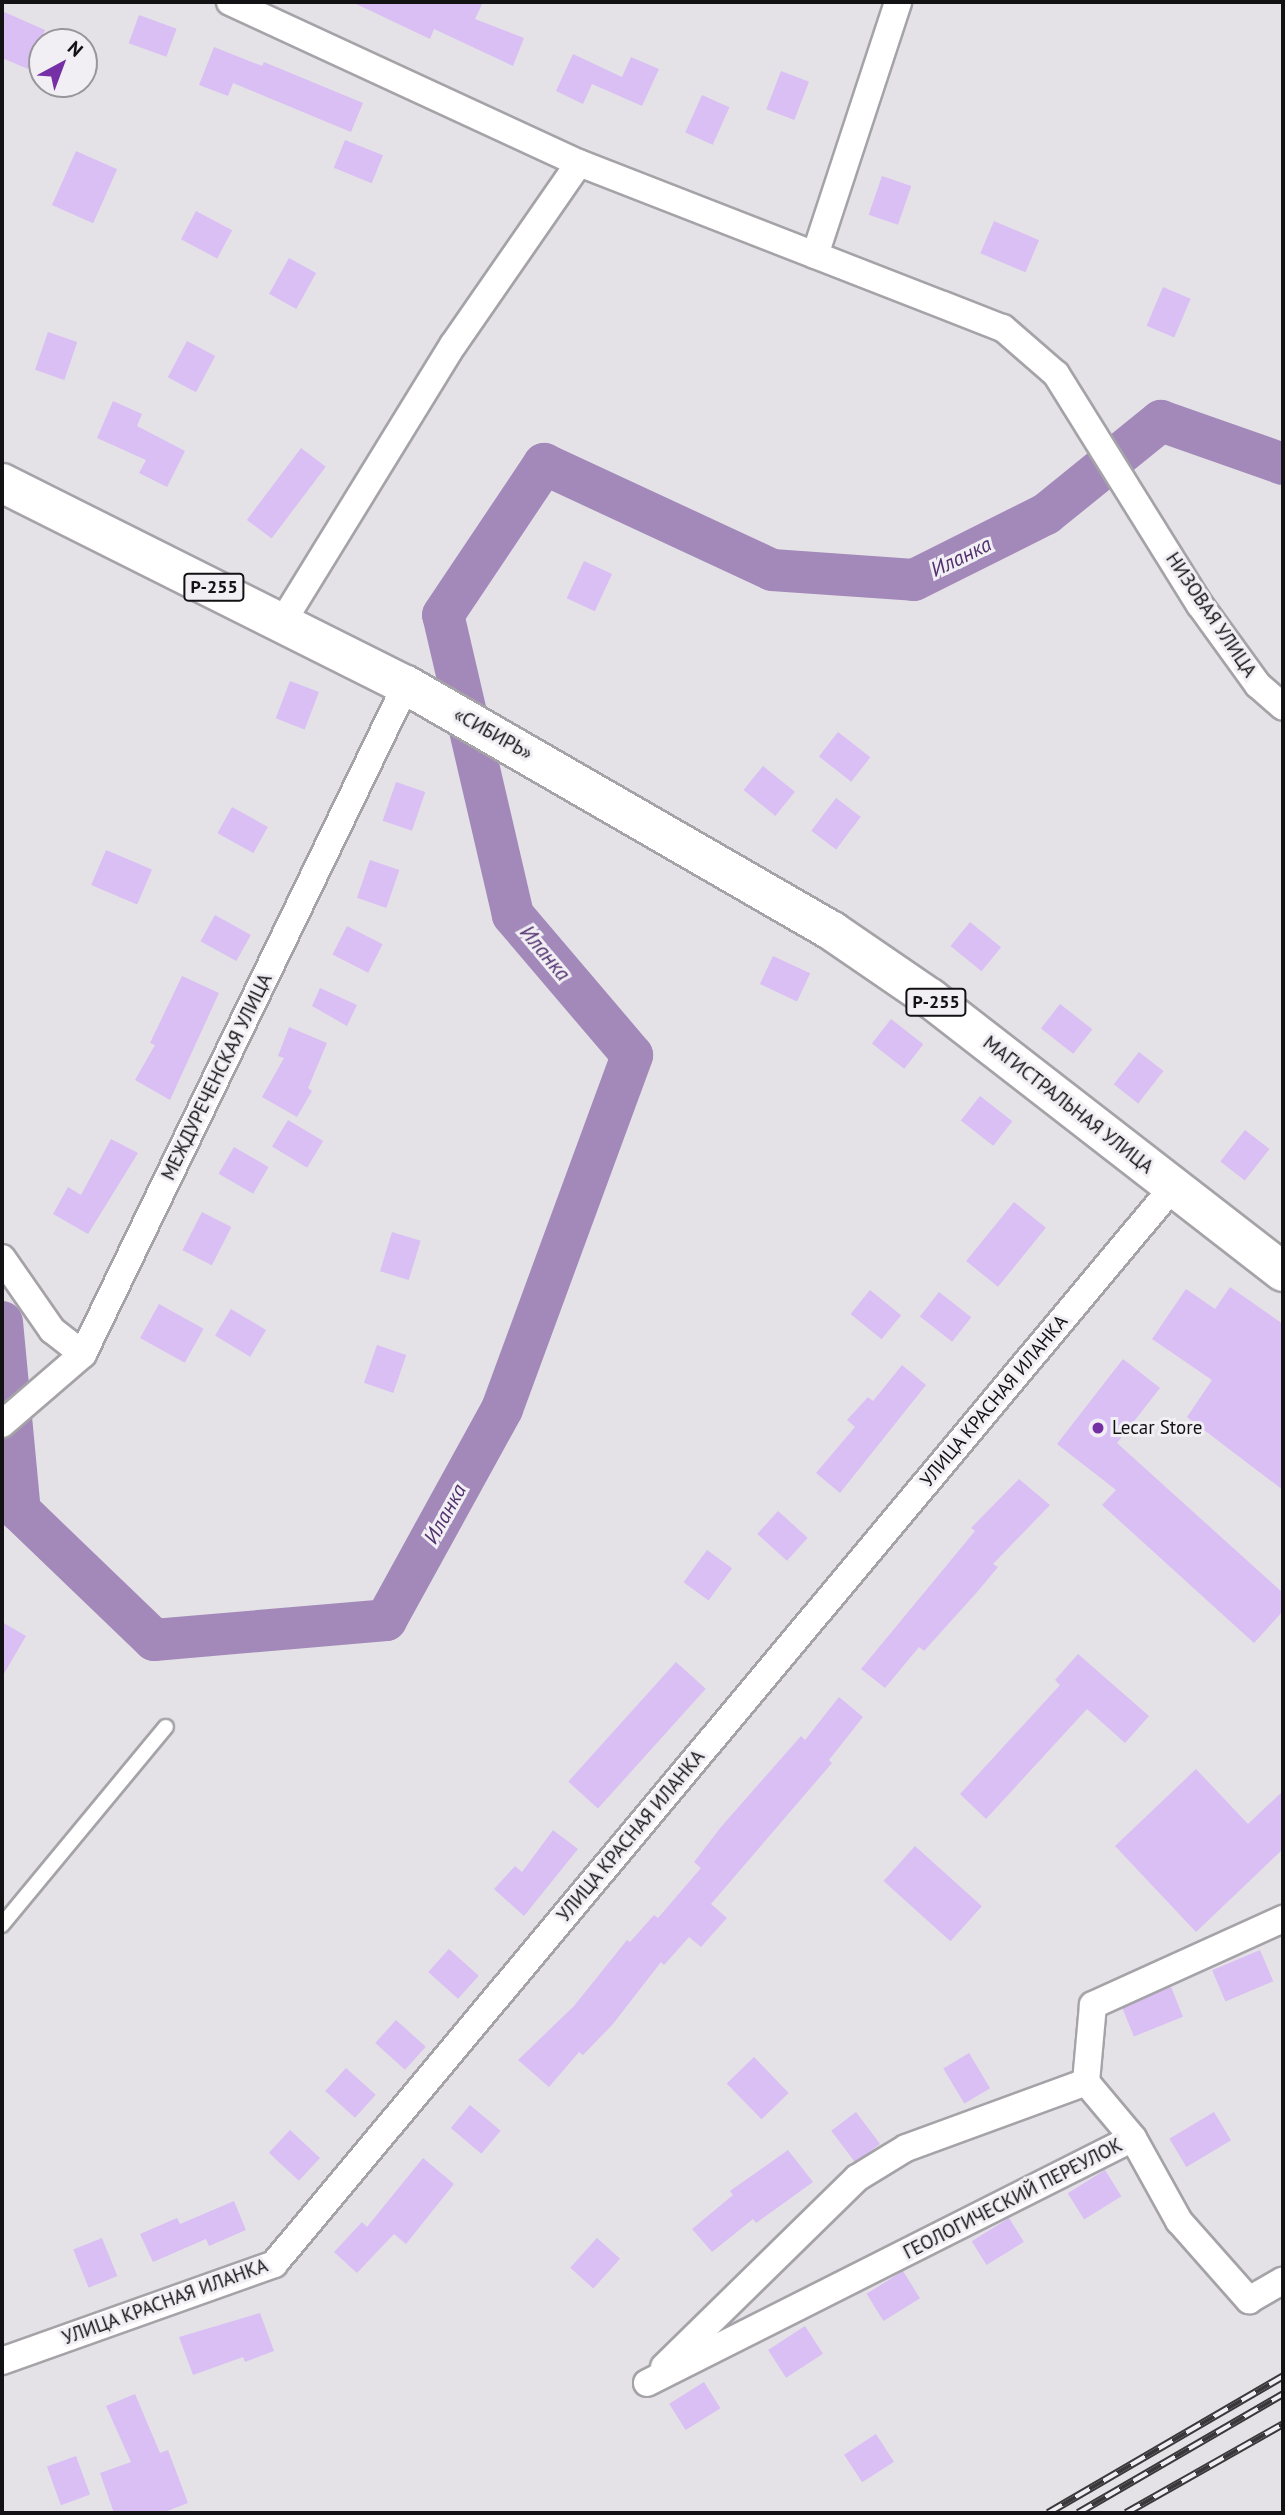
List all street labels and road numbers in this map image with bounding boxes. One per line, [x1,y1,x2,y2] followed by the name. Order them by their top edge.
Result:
[1161,548,1261,682] street label: НИЗОВАЯ УЛИЦА
[182,572,246,602] road number: Р-255
[450,703,536,765] street label: «СИБИРЬ»
[157,970,277,1184] street label: МЕЖДУРЕЧЕНСКАЯ УЛИЦА
[904,987,968,1016] road number: Р-255
[978,1031,1158,1179] street label: МАГИСТРАЛЬНАЯ УЛИЦА
[915,1310,1073,1492] street label: УЛИЦА КРАСНАЯ ИЛАНКА
[552,1745,710,1927] street label: УЛИЦА КРАСНАЯ ИЛАНКА
[900,2134,1126,2264] street label: ГЕОЛОГИЧЕСКИЙ ПЕРЕУЛОК
[59,2254,271,2350] street label: УЛИЦА КРАСНАЯ ИЛАНКА

